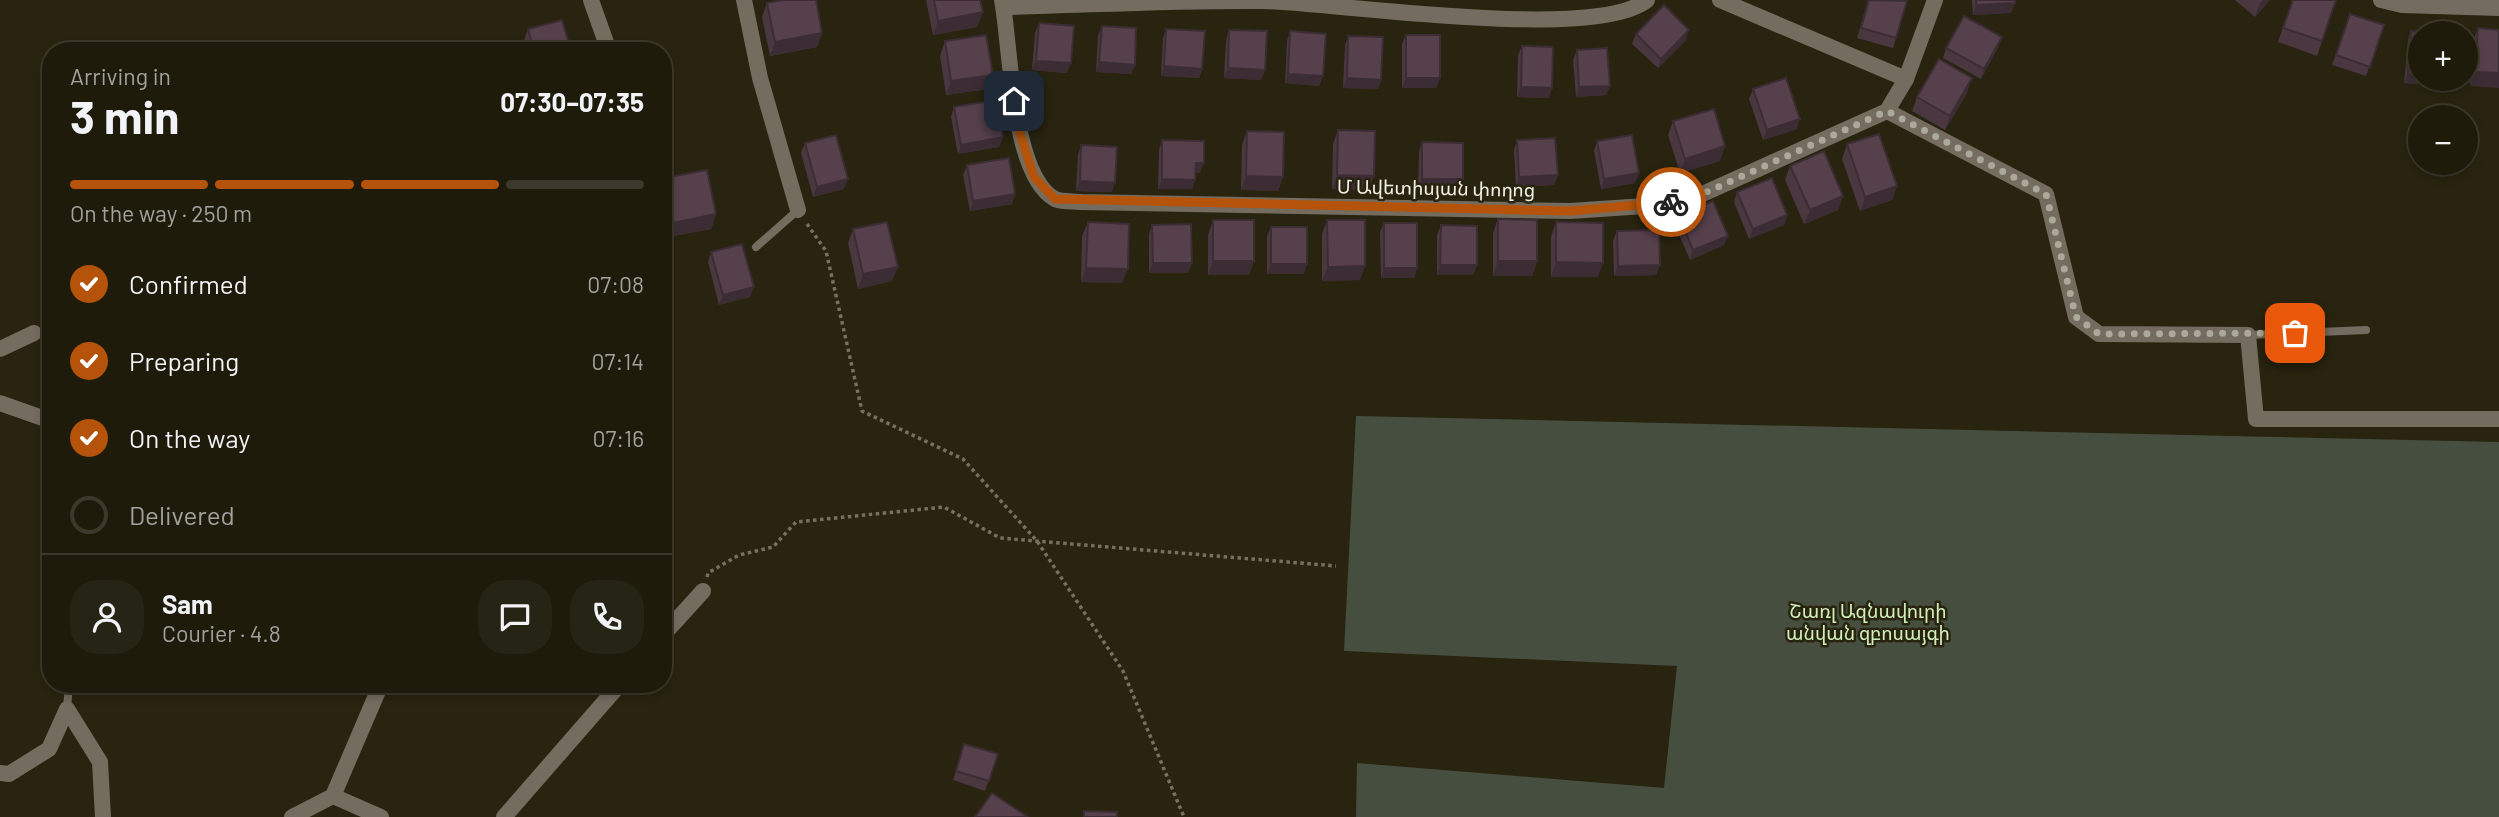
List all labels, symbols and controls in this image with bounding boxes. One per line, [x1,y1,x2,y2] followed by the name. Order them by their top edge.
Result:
[2408,21,2478,175] map controls
[2408,21,2478,91] button: +
[70,62,171,90] text: Arriving in
[984,71,1044,131] pin
[995,82,1033,120] icon: home
[500,86,644,117] text: 07:30–07:35
[70,88,179,143] text: 3 min
[2408,105,2478,175] button: −
[1636,167,1706,237] courier
[1337,174,1535,202] street label: Մ Ավետիսյան փողոց
[1652,183,1690,221] icon: bike
[70,199,252,227] text: On the way · 250 m
[70,265,108,303] icon: check
[129,268,248,299] text: Confirmed
[587,270,644,298] text: 07:08
[2265,303,2325,363] pin
[2276,314,2314,352] icon: bag
[70,342,108,380] icon: check
[129,345,239,376] text: Preparing
[592,347,644,375] text: 07:14
[70,419,108,457] icon: check
[129,422,250,453] text: On the way
[592,424,644,452] text: 07:16
[129,499,235,530] text: Delivered
[70,580,144,654] button: person
[478,580,552,654] button: chat
[570,580,644,654] button: phone
[162,588,213,619] text: Sam
[1786,599,1950,645] park label: Շառլ Ազնավուրի անվան զբոսայգի
[162,619,281,647] text: Courier · 4.8

